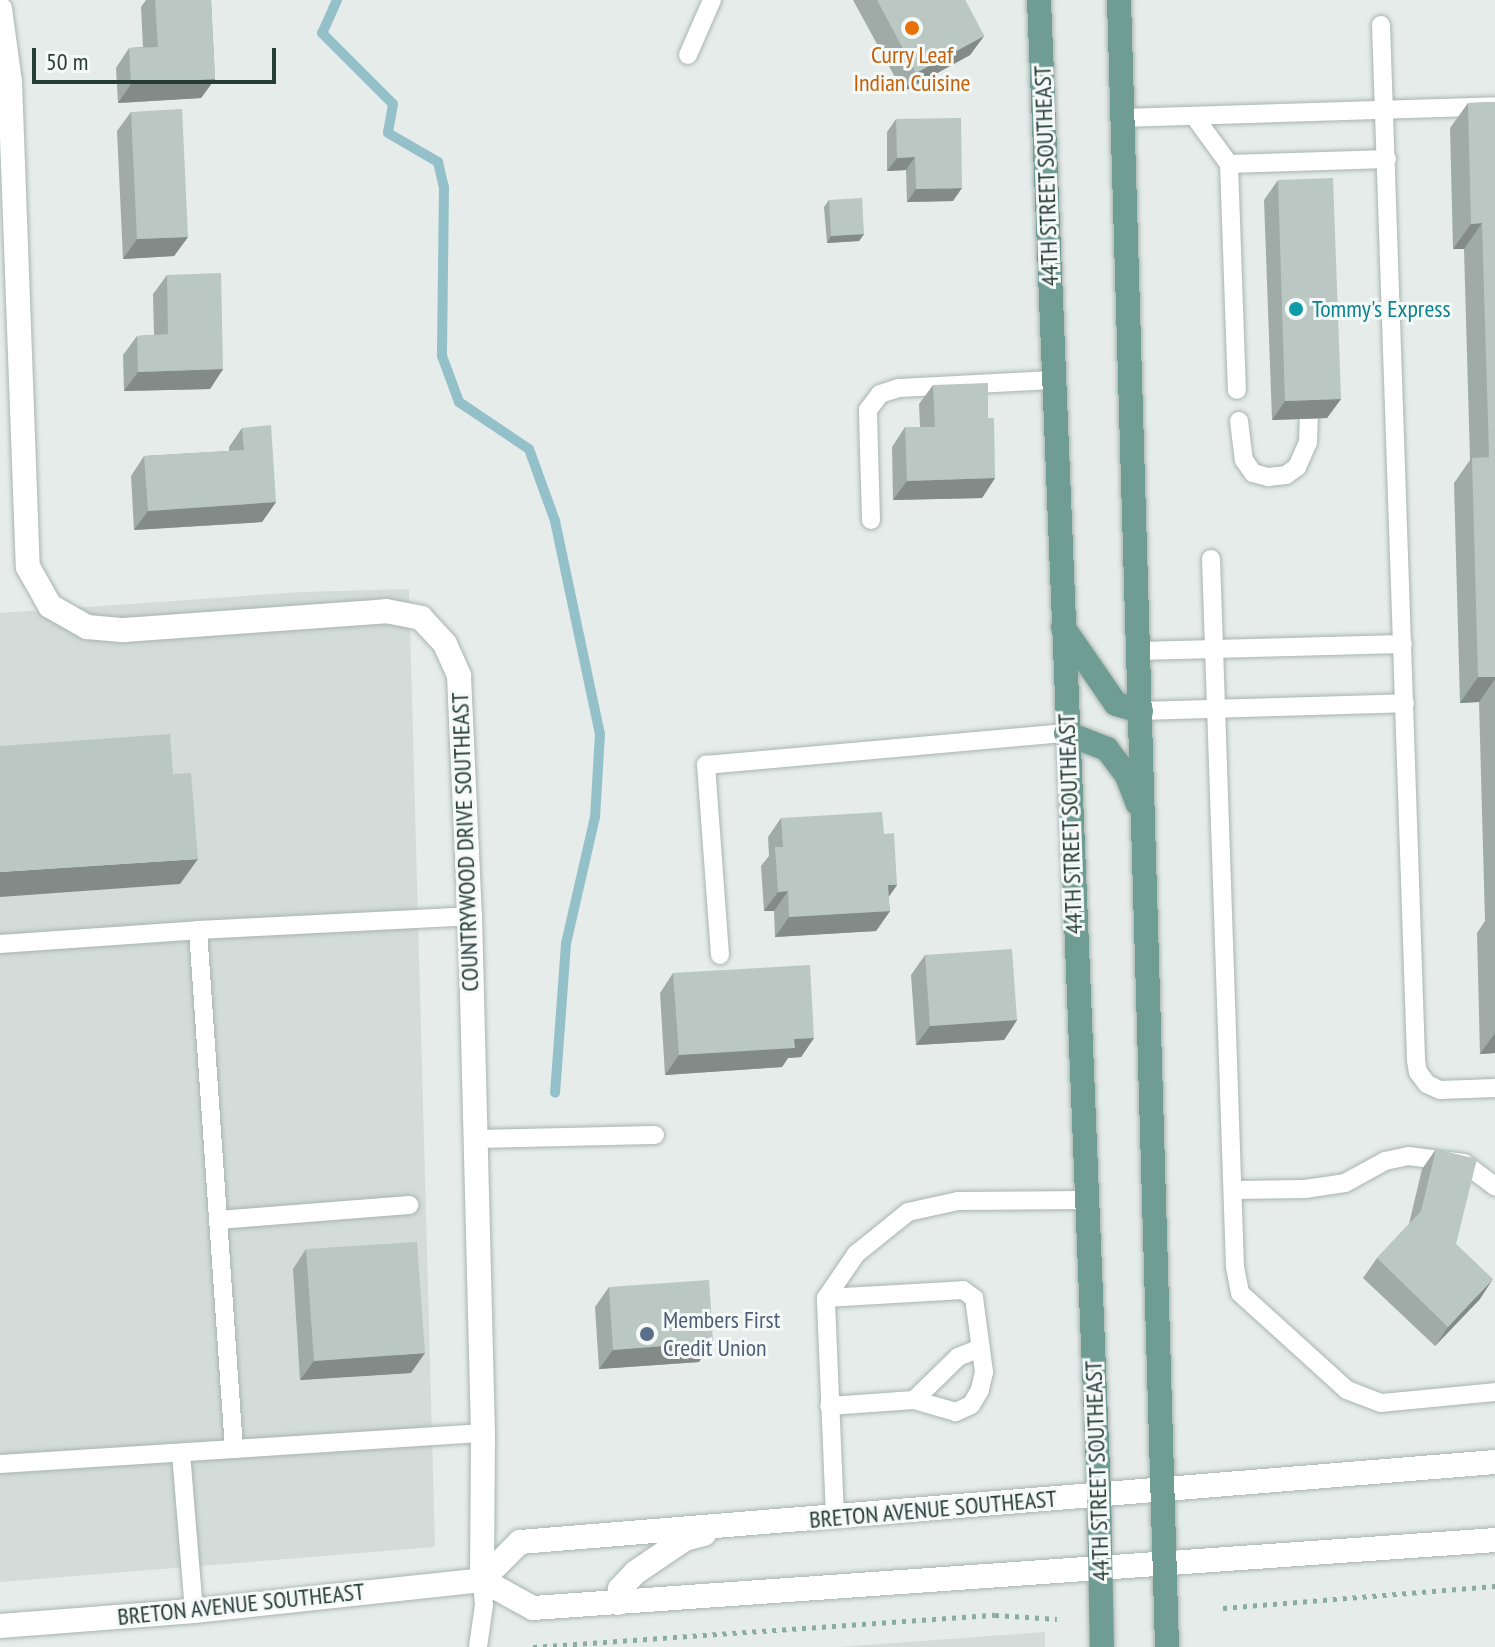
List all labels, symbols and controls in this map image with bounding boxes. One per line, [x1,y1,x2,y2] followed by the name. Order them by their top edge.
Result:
[903,19,921,37] marker: Curry Leaf Indian Cuisine
[36,32,280,82] scale bar
[853,41,971,97] place label: Curry Leaf Indian Cuisine
[46,46,88,77] text: 50 m
[1028,65,1064,287] street label: 44TH STREET SOUTHEAST
[1312,295,1451,323] place label: Tommy's Express
[1287,300,1305,318] marker: Tommy's Express
[445,692,485,992] street label: COUNTRYWOOD DRIVE SOUTHEAST
[1052,713,1088,935] street label: 44TH STREET SOUTHEAST
[663,1306,780,1362] place label: Members First Credit Union
[638,1325,656,1343] marker: Members First Credit Union
[1079,1360,1115,1582] street label: 44TH STREET SOUTHEAST
[808,1484,1058,1534] street label: BRETON AVENUE SOUTHEAST
[116,1577,366,1631] street label: BRETON AVENUE SOUTHEAST

